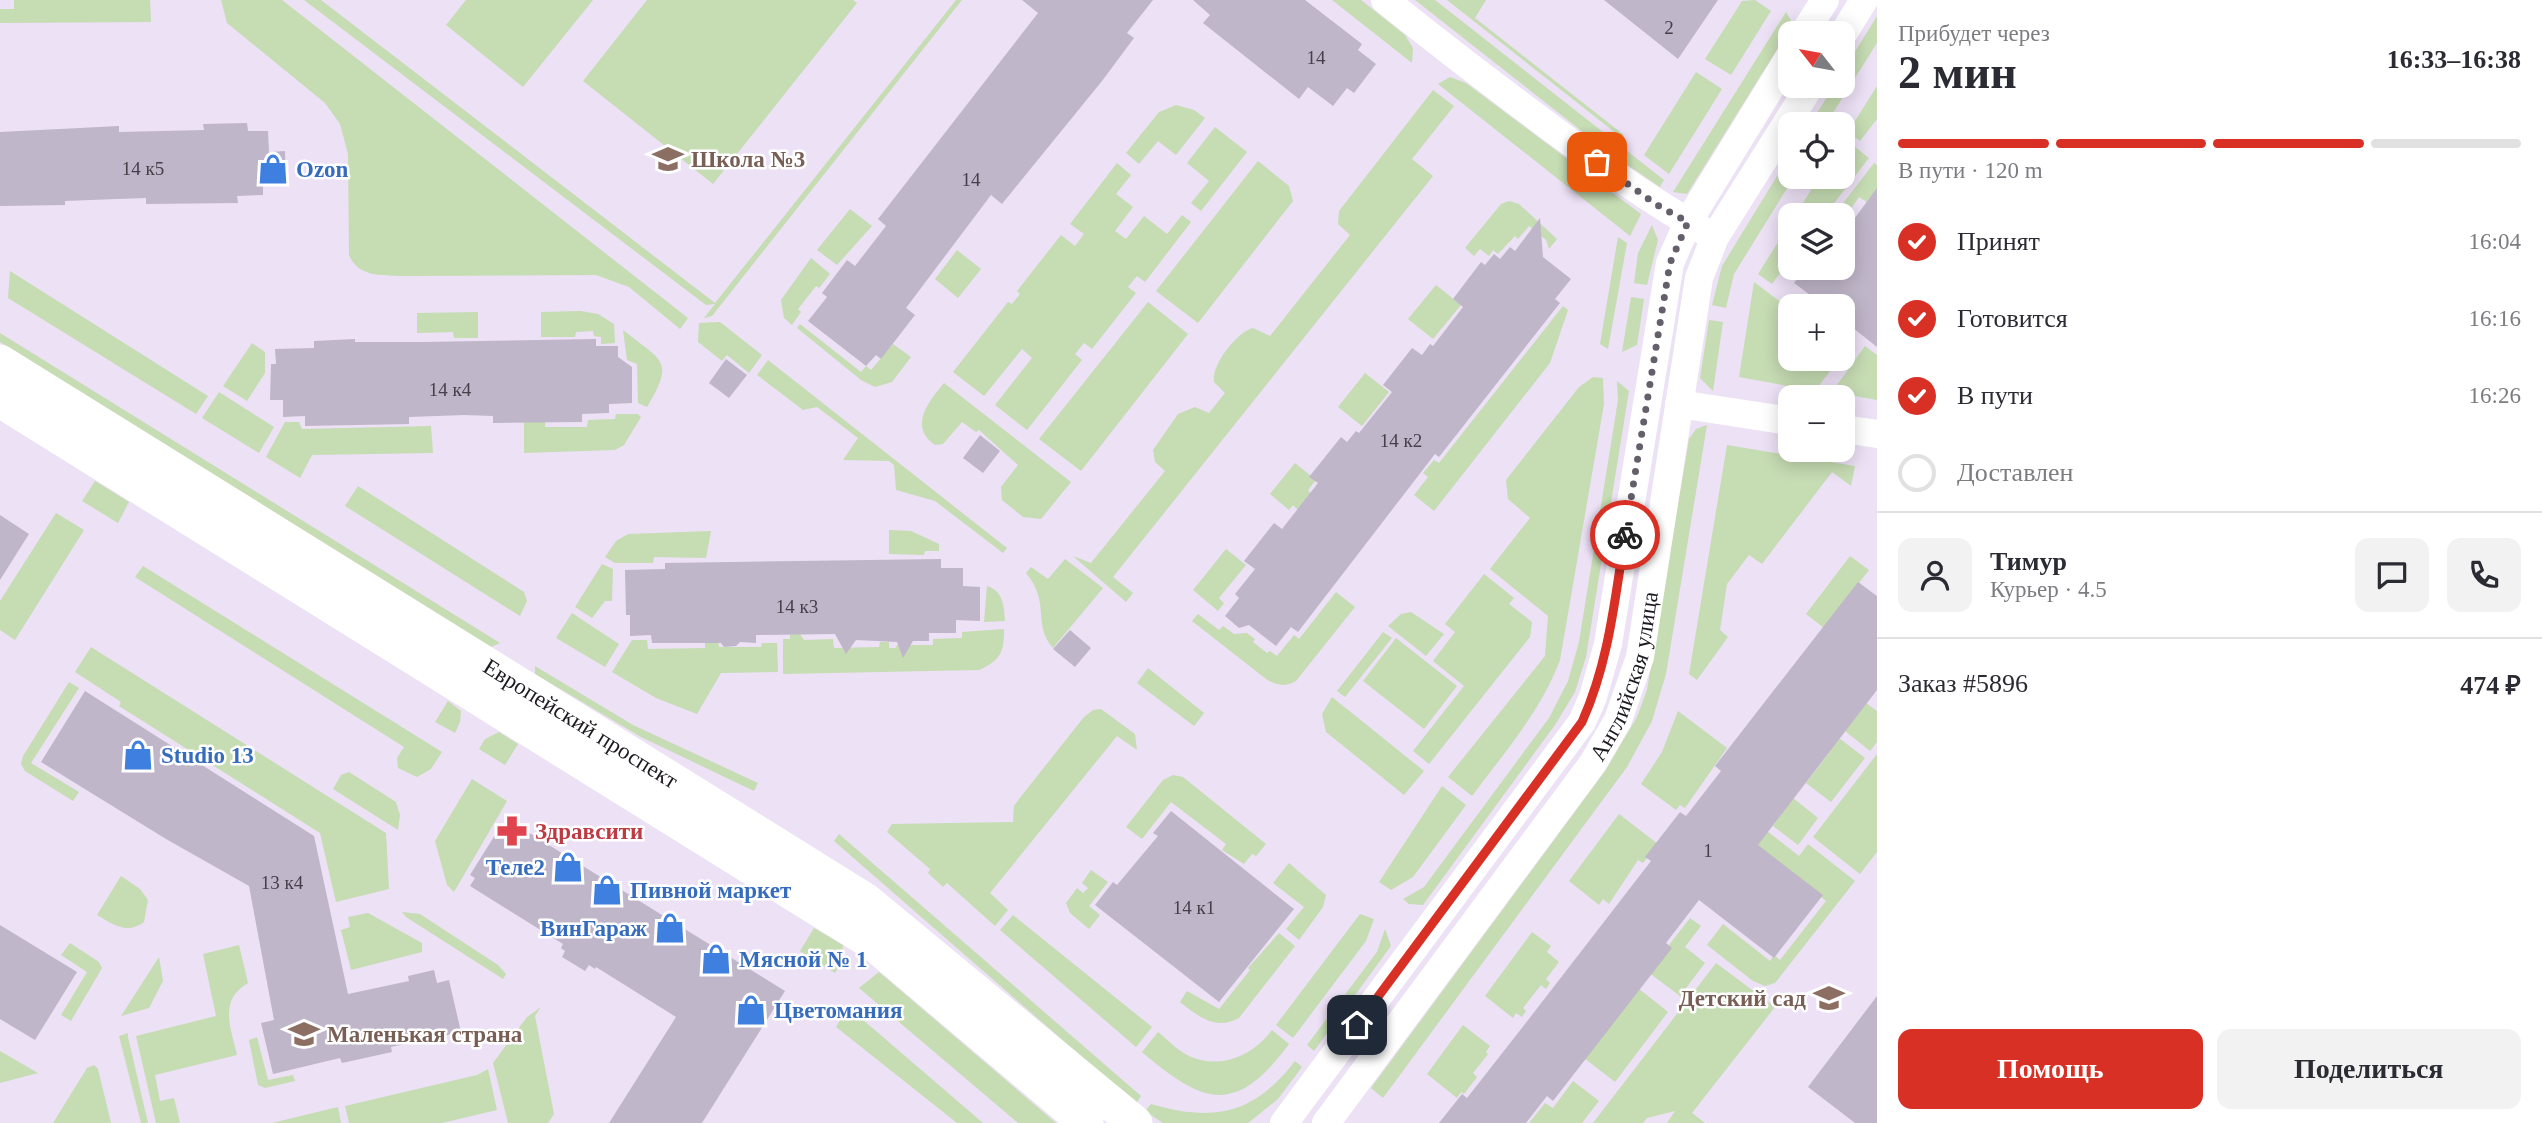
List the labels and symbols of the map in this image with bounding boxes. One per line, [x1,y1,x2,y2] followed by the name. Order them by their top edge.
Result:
[1664,17,1674,38] house number: 2
[1778,21,1855,98] north arrow
[1307,47,1326,68] house number: 14
[1567,132,1627,192] pin
[651,142,685,176] school or university icon: Школа №3
[691,147,805,172] place label: Школа №3
[256,152,290,186] shop icon: Ozon
[296,157,349,182] place label: Ozon
[122,158,164,179] house number: 14 к5
[962,169,981,190] house number: 14
[429,379,472,400] house number: 14 к4
[1380,430,1422,451] house number: 14 к2
[1590,500,1660,570] courier
[1585,590,1663,765] street label: Английская улица
[776,596,818,617] house number: 14 к3
[479,653,683,793] street label: Европейский проспект
[121,738,155,772] shop icon: Studio 13
[161,743,254,768] place label: Studio 13
[495,814,529,848] pharmacy icon: Здравсити
[535,819,643,844] place label: Здравсити
[1703,840,1713,861] house number: 1
[551,850,585,884] shop icon: Теле2
[486,855,545,880] place label: Теле2
[261,872,304,893] house number: 13 к4
[590,873,624,907] shop icon: Пивной маркет
[630,878,792,903] place label: Пивной маркет
[1173,897,1215,918] house number: 14 к1
[653,911,687,945] shop icon: ВинГараж
[540,916,647,941] place label: ВинГараж
[699,942,733,976] shop icon: Мясной № 1
[739,947,867,972] place label: Мясной № 1
[1812,981,1846,1015] school or university icon: Детский сад
[1679,986,1806,1011] place label: Детский сад
[734,993,768,1027] shop icon: Цветомания
[1327,995,1387,1055] pin
[774,998,903,1023] place label: Цветомания
[287,1017,321,1051] school or university icon: Маленькая страна
[327,1022,523,1047] place label: Маленькая страна

